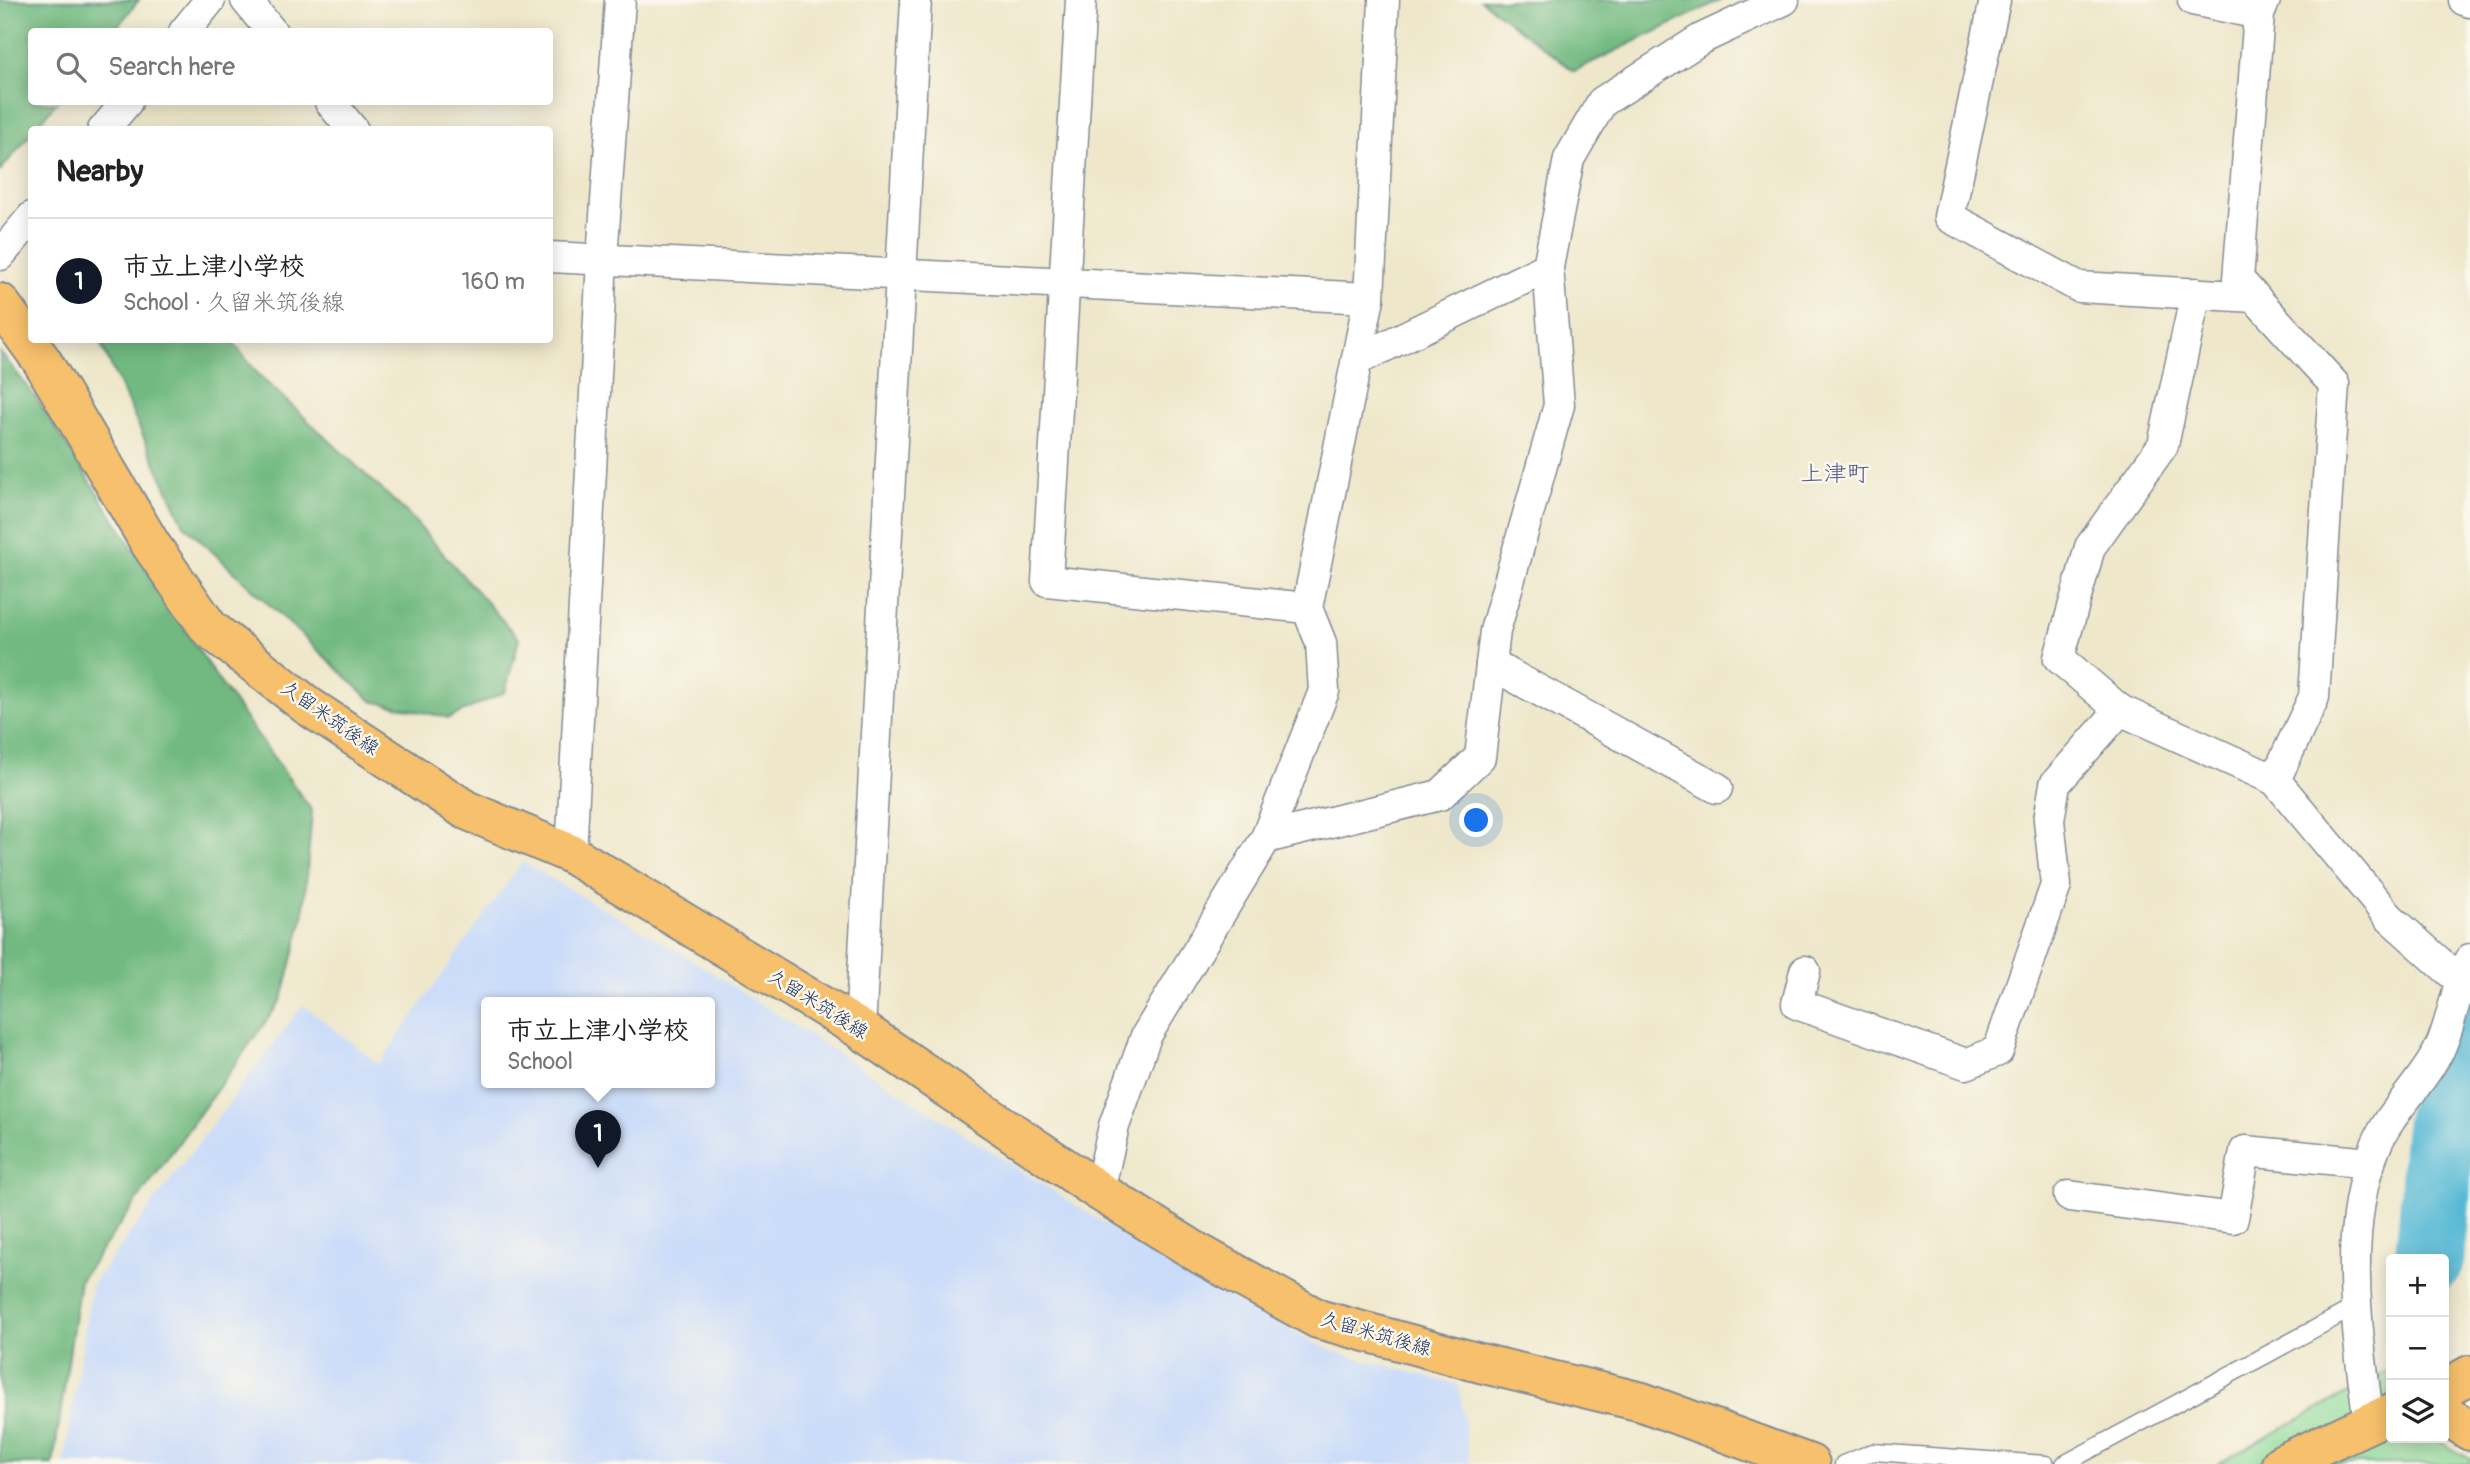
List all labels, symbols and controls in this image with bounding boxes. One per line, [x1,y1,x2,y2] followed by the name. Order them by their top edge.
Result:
[28,28,553,105] search box
[52,48,90,86] icon: search
[108,51,235,83] text: Search here
[56,153,143,190] text: Nearby
[123,251,305,283] text: 市立上津小学校
[75,267,84,296] text: 1
[461,267,525,296] text: 160 m
[123,288,344,317] text: School · 久留米筑後線
[1801,459,1870,488] district label: 上津町
[276,675,384,761] street label: 久留米筑後線
[1459,803,1493,837] your location
[763,964,873,1044] street label: 久留米筑後線
[481,997,715,1088] popup
[507,1015,689,1047] text: 市立上津小学校
[507,1047,573,1076] text: School
[575,1110,621,1168] pin: 1
[2386,1254,2449,1443] map controls
[2386,1254,2449,1317] button: +
[1318,1307,1434,1361] street label: 久留米筑後線
[2386,1317,2449,1380] button: −
[2386,1380,2449,1443] button: layers

